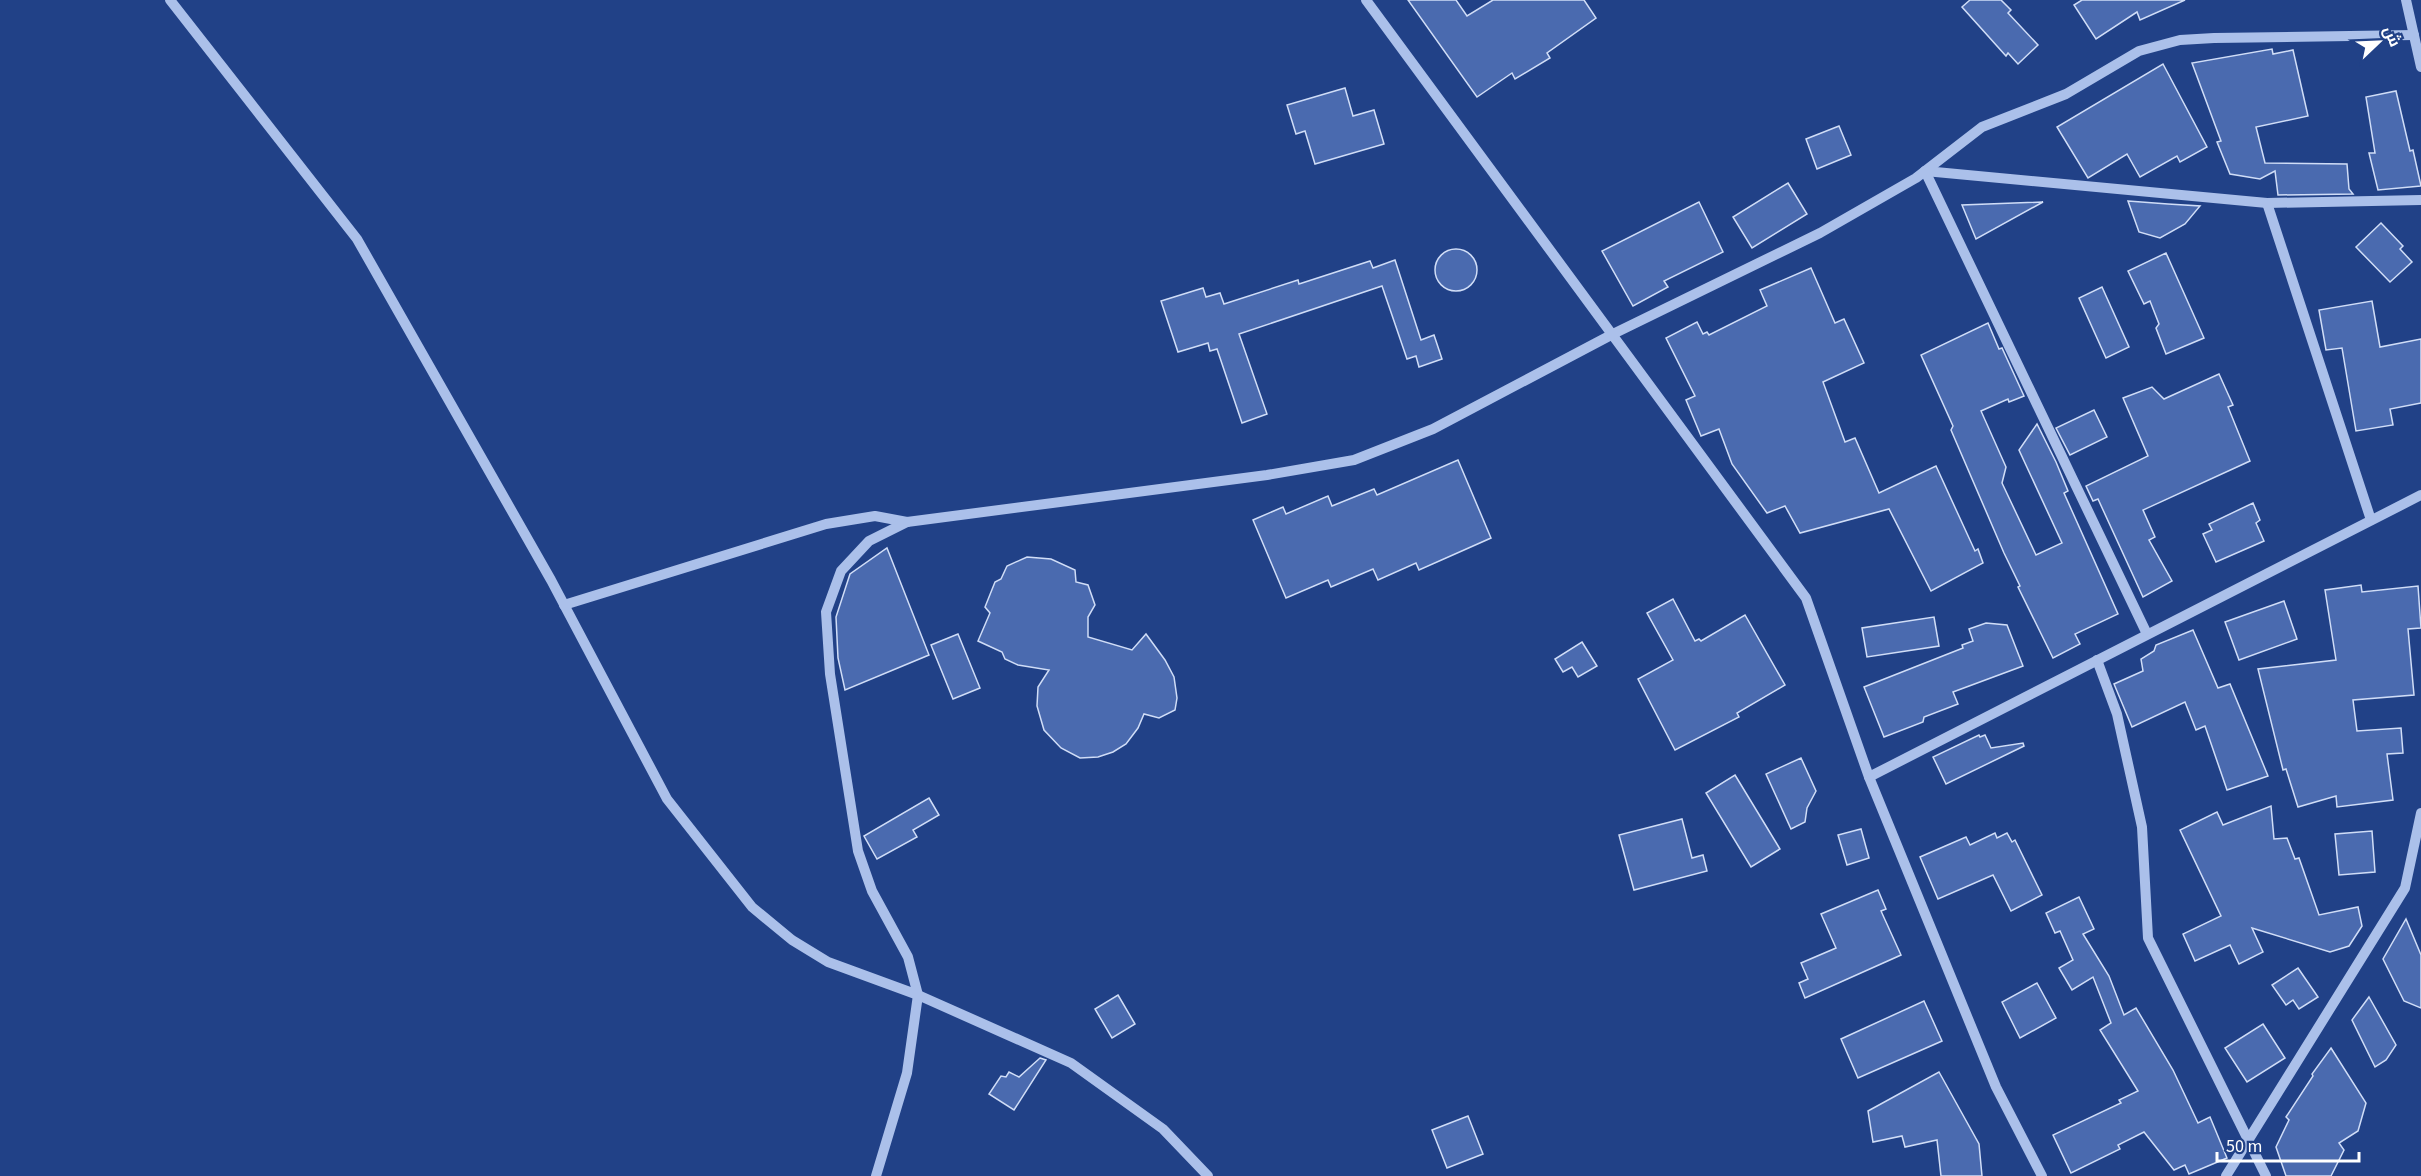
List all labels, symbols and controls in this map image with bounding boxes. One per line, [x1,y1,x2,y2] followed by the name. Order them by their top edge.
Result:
[2349,12,2409,72] north arrow
[2378,23,2406,50] text: ش
[2217,1125,2360,1163] scale bar
[2226,1134,2262,1159] text: 50 m

